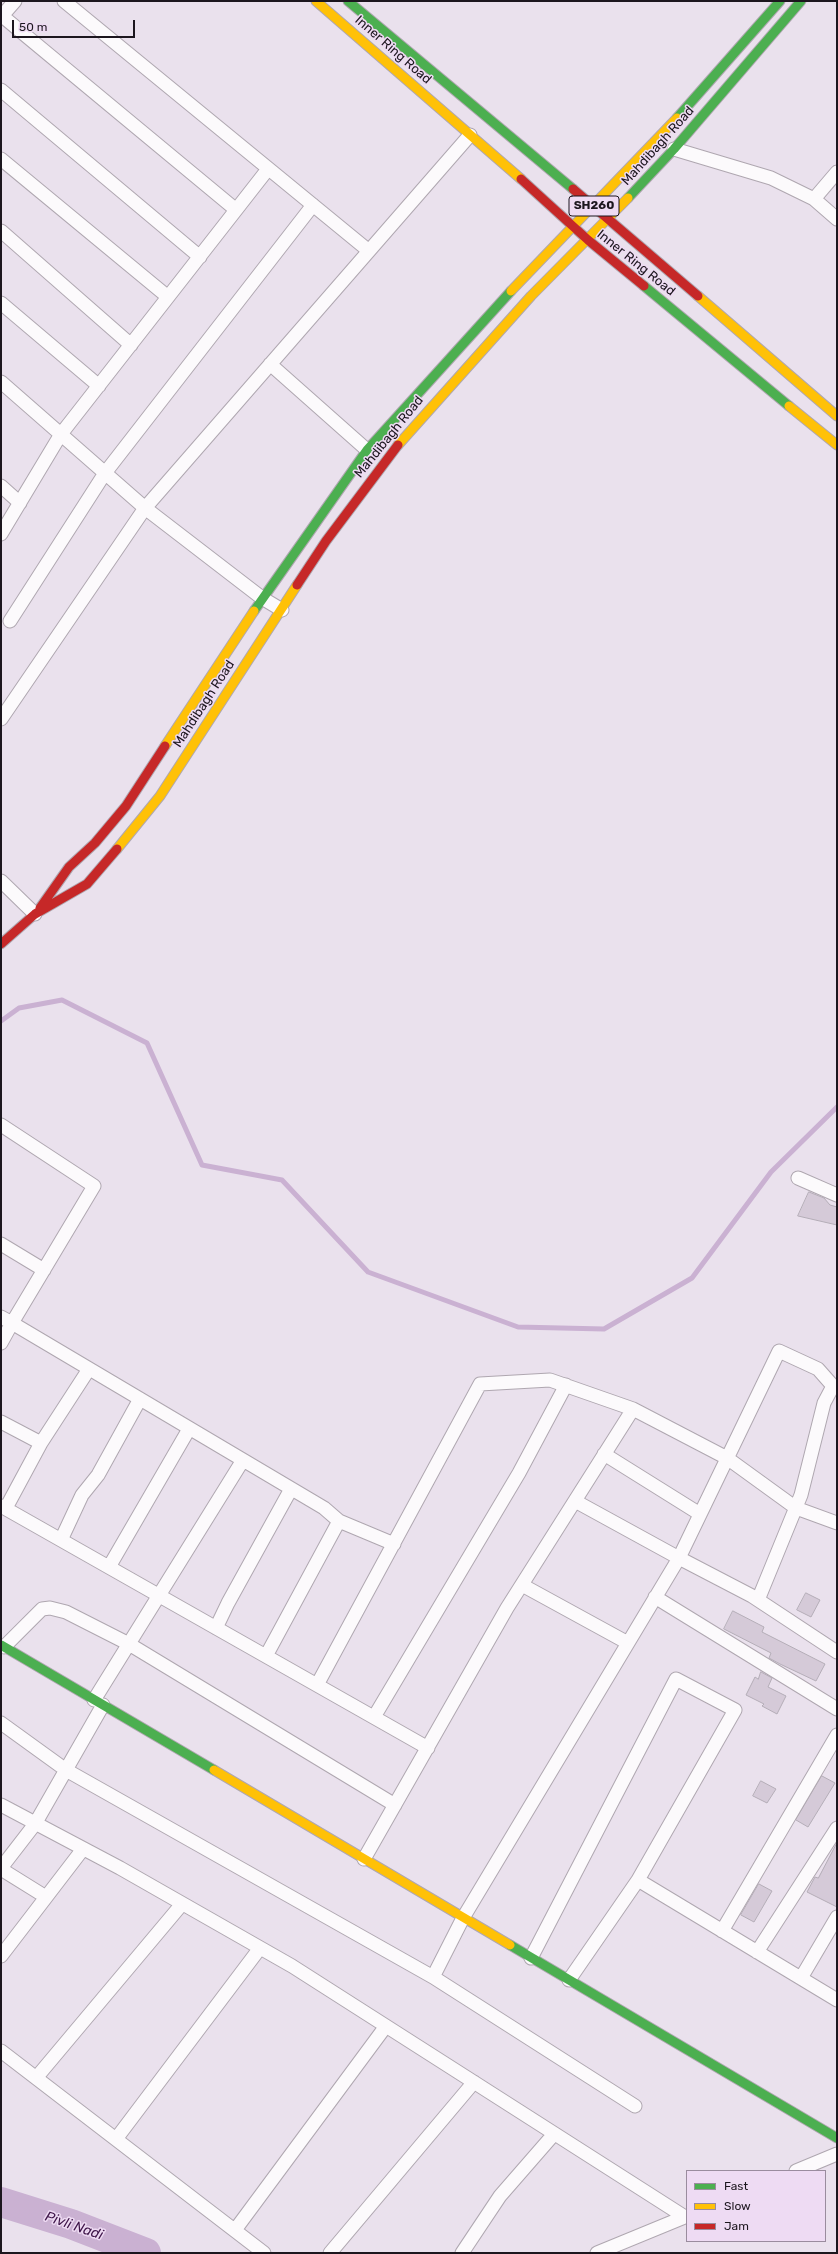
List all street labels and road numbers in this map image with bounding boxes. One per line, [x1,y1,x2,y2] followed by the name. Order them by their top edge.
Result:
[352,13,434,87] street label: Inner Ring Road
[618,103,698,189] street label: Mahdibagh Road
[569,196,619,216] road number: SH260
[594,227,678,299] street label: Inner Ring Road
[351,393,427,481] street label: Mahdibagh Road
[170,657,238,751] street label: Mahdibagh Road

